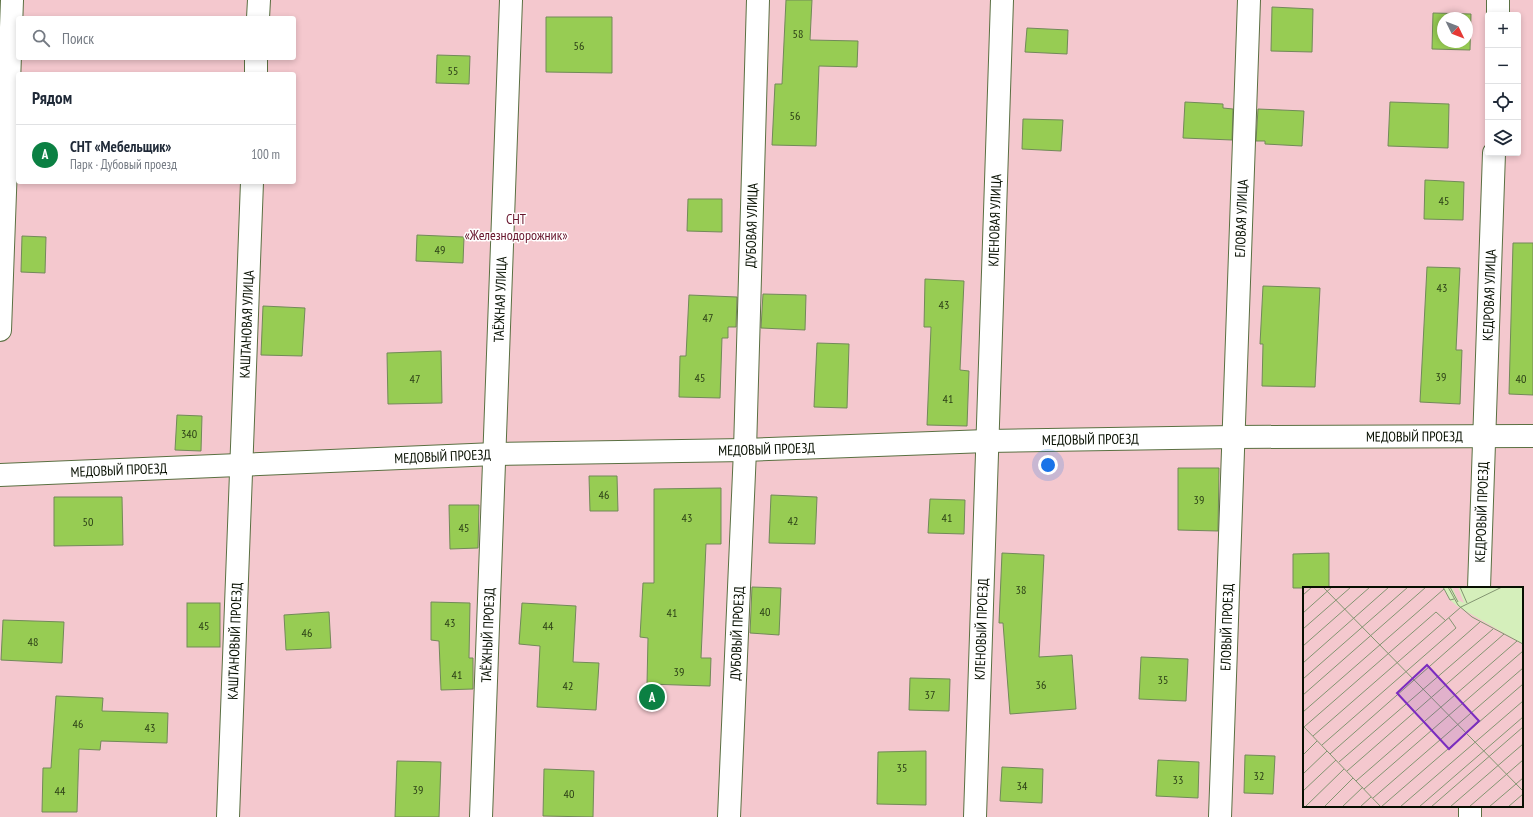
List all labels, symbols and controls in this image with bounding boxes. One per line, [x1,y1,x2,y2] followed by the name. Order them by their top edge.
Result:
[1437,12,1473,48] north arrow
[1485,12,1521,156] map controls
[1485,12,1521,48] button: +
[16,16,296,60] search box
[793,26,803,41] house number: 58
[30,27,52,49] icon: search
[62,29,94,48] text: Поиск
[574,38,584,53] house number: 56
[1485,48,1521,84] button: −
[448,63,458,78] house number: 55
[1485,84,1521,120] button: locate
[32,87,72,109] text: Рядом
[790,108,800,123] house number: 56
[1485,120,1521,156] button: layers
[70,137,171,156] text: СНТ «Мебельщик»
[42,146,48,163] text: A
[251,146,280,163] text: 100 m
[70,156,177,173] text: Парк · Дубовый проезд
[984,173,1005,267] street label: КЛЕНОВАЯ УЛИЦА
[1231,179,1252,258] street label: ЕЛОВАЯ УЛИЦА
[741,182,762,268] street label: ДУБОВАЯ УЛИЦА
[1439,193,1449,208] house number: 45
[464,210,568,244] park label: СНТ «Железнодорожник»
[435,242,445,257] house number: 49
[1479,249,1500,341] street label: КЕДРОВАЯ УЛИЦА
[489,256,511,343] street label: ТАЁЖНАЯ УЛИЦА
[236,270,258,379] street label: КАШТАНОВАЯ УЛИЦА
[1437,280,1447,295] house number: 43
[939,297,949,312] house number: 43
[703,310,713,325] house number: 47
[1436,369,1446,384] house number: 39
[695,370,705,385] house number: 45
[410,371,420,386] house number: 47
[1516,371,1526,386] house number: 40
[943,391,953,406] house number: 41
[181,426,197,441] house number: 340
[1366,427,1463,446] street label: МЕДОВЫЙ ПРОЕЗД
[1042,430,1139,449] street label: МЕДОВЫЙ ПРОЕЗД
[718,438,816,459] street label: МЕДОВЫЙ ПРОЕЗД
[394,445,492,467] street label: МЕДОВЫЙ ПРОЕЗД
[1038,455,1058,475] your location
[70,459,168,481] street label: МЕДОВЫЙ ПРОЕЗД
[1471,461,1492,563] street label: КЕДРОВЫЙ ПРОЕЗД
[599,487,609,502] house number: 46
[1194,492,1204,507] house number: 39
[682,510,692,525] house number: 43
[942,510,952,525] house number: 41
[788,513,798,528] house number: 42
[83,514,93,529] house number: 50
[459,520,469,535] house number: 45
[971,578,992,680] street label: КЛЕНОВЫЙ ПРОЕЗД
[223,582,246,700] street label: КАШТАНОВЫЙ ПРОЕЗД
[1016,582,1026,597] house number: 38
[1216,583,1237,671] street label: ЕЛОВЫЙ ПРОЕЗД
[726,585,748,681] street label: ДУБОВЫЙ ПРОЕЗД
[477,587,498,683] street label: ТАЁЖНЫЙ ПРОЕЗД
[1303,587,1523,807] inset map
[760,604,770,619] house number: 40
[667,605,677,620] house number: 41
[445,615,455,630] house number: 43
[199,618,209,633] house number: 45
[543,618,554,633] house number: 44
[302,625,312,640] house number: 46
[28,634,38,649] house number: 48
[674,664,684,679] house number: 39
[452,667,462,682] house number: 41
[1158,672,1168,687] house number: 35
[1036,677,1046,692] house number: 36
[563,678,573,693] house number: 42
[639,682,665,712] pin: A
[925,687,935,702] house number: 37
[73,716,83,731] house number: 46
[145,720,155,735] house number: 43
[897,760,907,775] house number: 35
[1254,768,1264,783] house number: 32
[1173,772,1183,787] house number: 33
[1017,778,1028,793] house number: 34
[413,782,423,797] house number: 39
[55,783,66,798] house number: 44
[564,786,574,801] house number: 40

